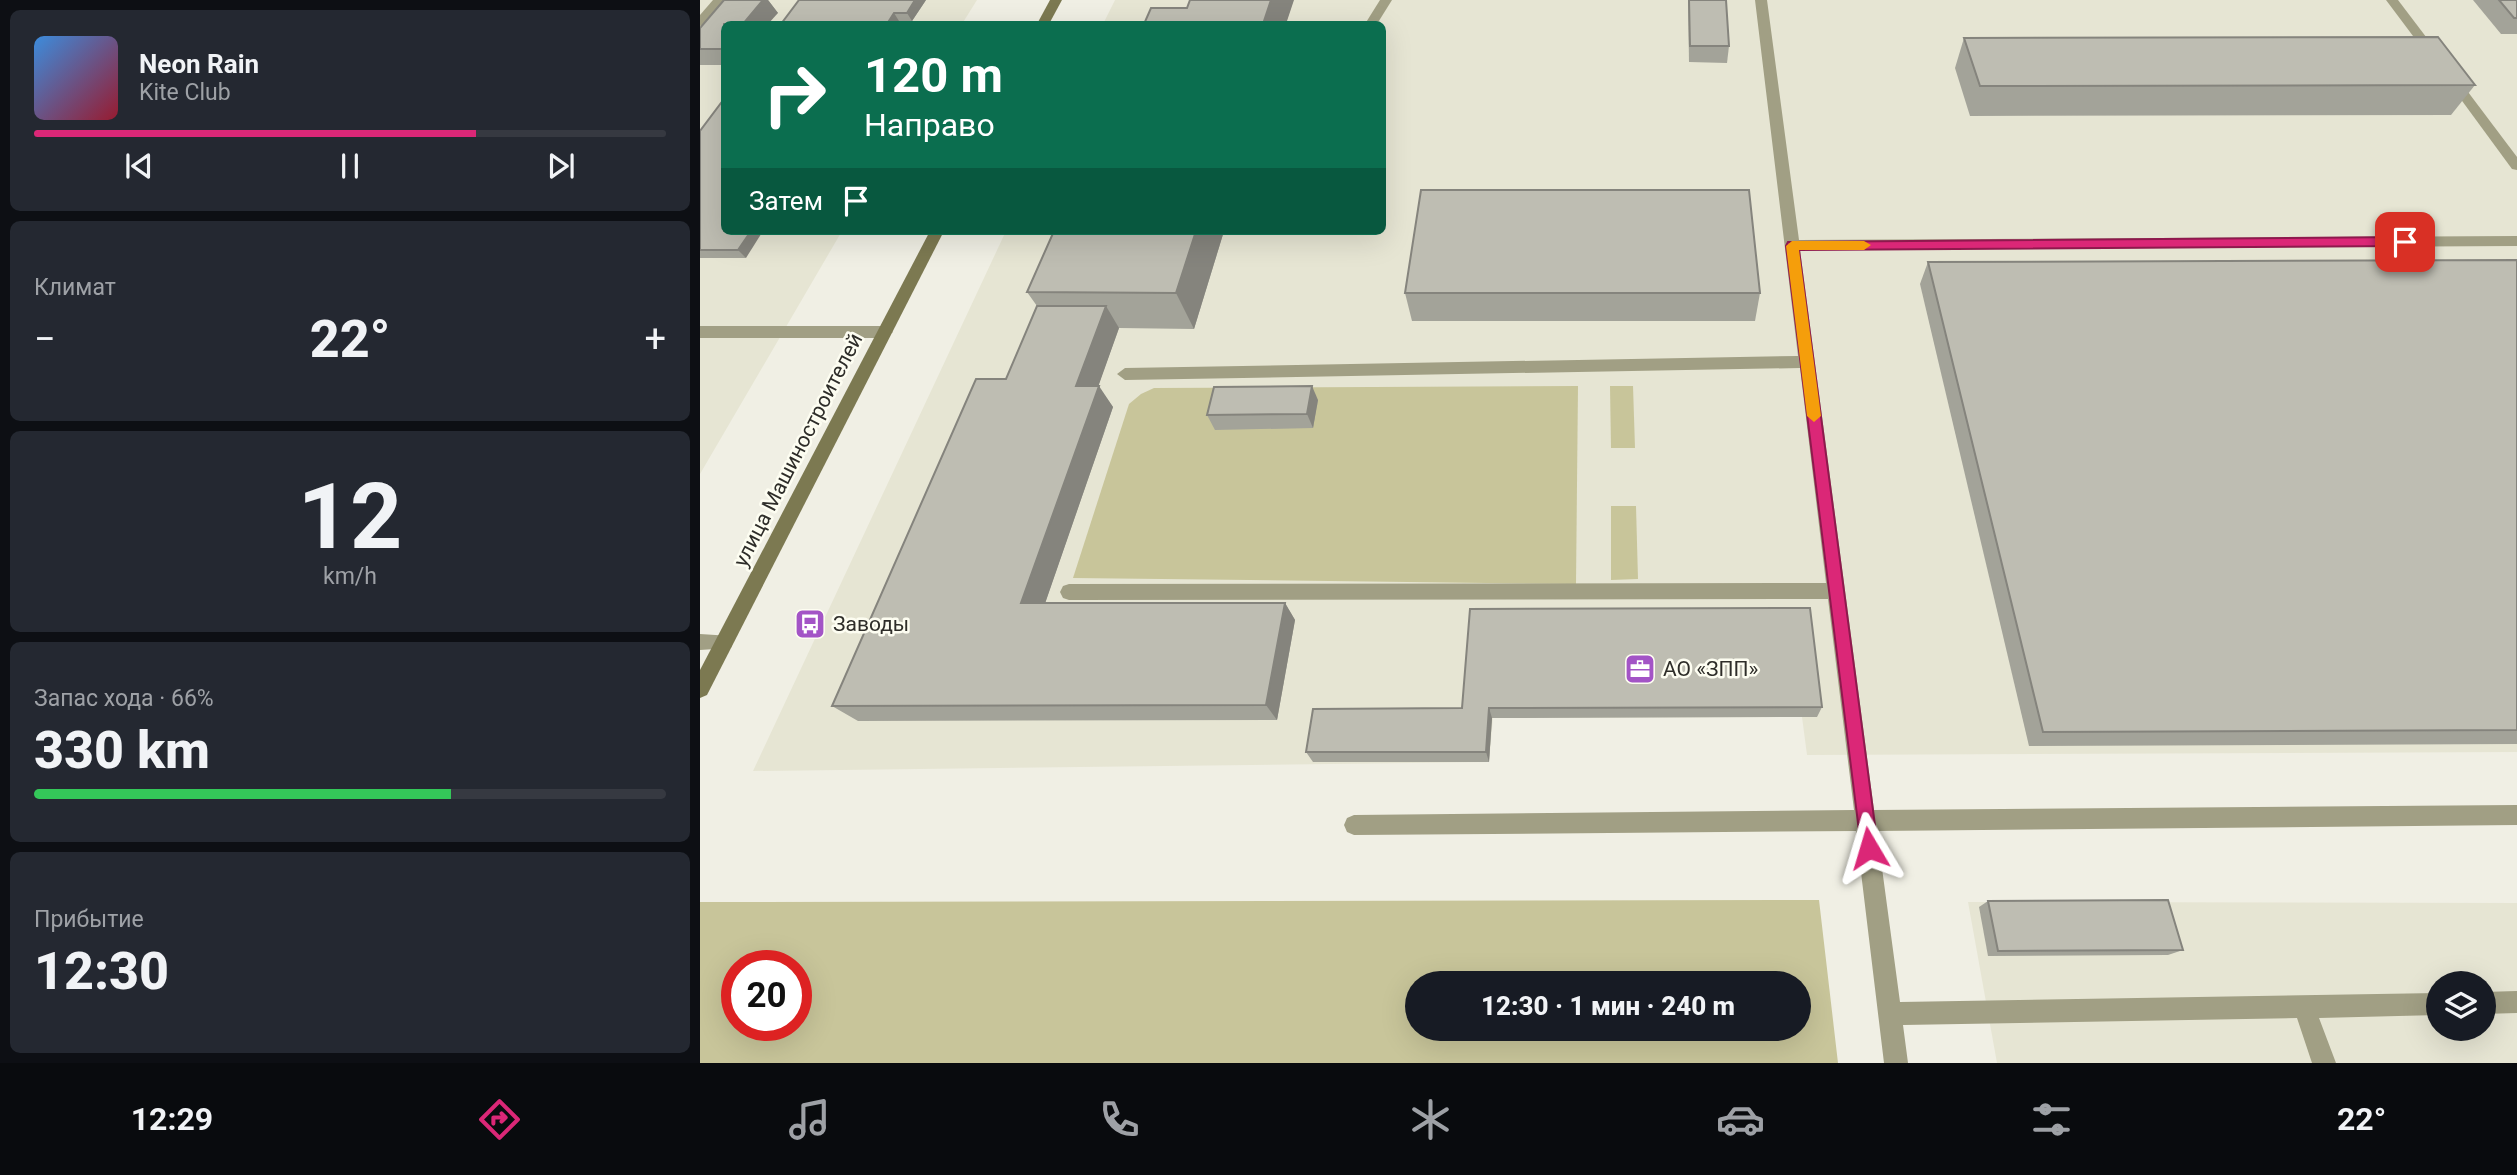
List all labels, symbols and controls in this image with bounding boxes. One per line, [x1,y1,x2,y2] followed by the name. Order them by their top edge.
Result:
[864,47,1003,104] text: 120 m
[139,49,259,79] text: Neon Rain
[749,49,840,140] icon: right
[139,79,231,106] text: Kite Club
[864,106,995,144] text: Направо
[120,147,158,185] icon: previous
[331,147,369,185] icon: pause
[542,147,580,185] icon: next
[837,182,875,220] icon: arrive
[749,186,823,216] text: Затем
[2375,212,2435,272] pin
[2386,223,2424,261] icon: arrive
[34,274,116,301] text: Климат
[310,309,390,370] text: 22°
[34,317,56,361] text: −
[644,317,666,361] text: +
[729,329,867,571] street label: улица Машиностроителей
[298,464,402,570] text: 12
[323,563,377,590] text: km/h
[793,607,827,641] bus stop icon: Заводы
[833,612,909,636] place label: Заводы
[1623,652,1657,686] office icon: АО «ЗПП»
[1663,657,1759,681] place label: АО «ЗПП»
[34,685,214,712] text: Запас хода · 66%
[34,720,210,781] text: 330 km
[1832,811,1906,885] position arrow
[34,906,144,933] text: Прибытие
[34,941,169,1002] text: 12:30
[721,950,812,1041] speed limit sign: 20
[2426,971,2496,1041] map controls
[2426,971,2496,1041] button: layers
[1481,991,1735,1021] text: 12:30 · 1 мин · 240 m
[475,1095,524,1144] icon: directions
[785,1095,834,1144] icon: music
[1095,1095,1144,1144] icon: phone
[1406,1095,1455,1144] icon: climate
[1716,1095,1765,1144] icon: car
[2027,1095,2076,1144] icon: filters
[131,1100,213,1138] text: 12:29
[2337,1100,2386,1138] text: 22°

